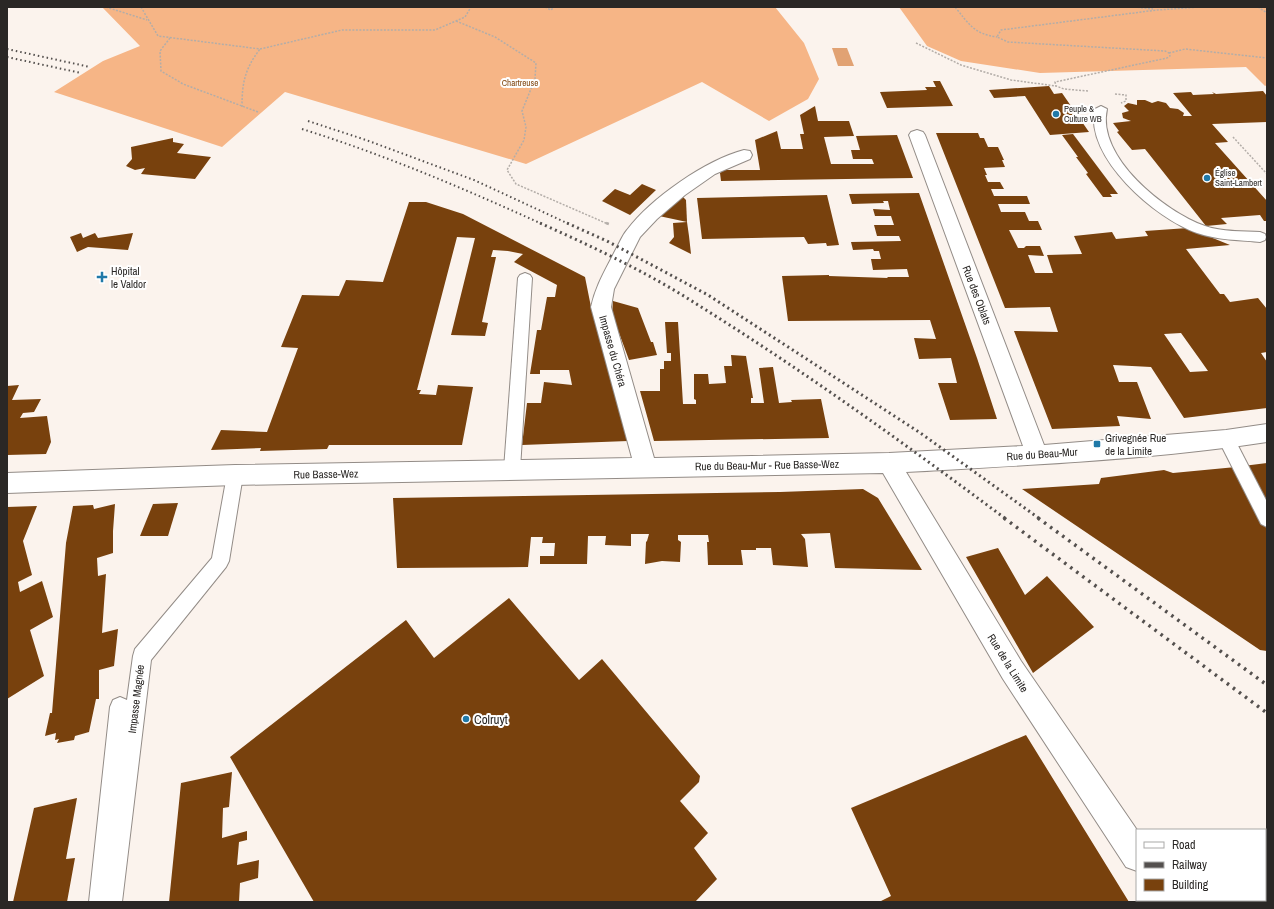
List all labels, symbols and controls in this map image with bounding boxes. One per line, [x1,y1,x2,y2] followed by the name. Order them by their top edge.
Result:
[502,77,538,89] park label: Chartreuse
[1064,103,1102,125] place label: Peuple & Culture WB
[1051,109,1061,119] marker: Peuple & Culture WB
[1215,167,1262,189] place label: Église Saint-Lambert
[1202,173,1212,183] marker: Église Saint-Lambert
[959,263,995,327] street label: Rue des Oblats
[111,264,146,291] place label: Hôpital le Valdor
[96,271,108,283] marker: Hôpital le Valdor
[596,314,630,388] street label: Impasse du Chéra
[1105,431,1166,458] place label: Grivegnée Rue de la Limite
[1092,439,1102,449] marker: Grivegnée Rue de la Limite
[1006,445,1078,463] street label: Rue du Beau-Mur
[695,457,840,473] street label: Rue du Beau-Mur - Rue Basse-Wez
[293,466,359,482] street label: Rue Basse-Wez
[985,631,1031,695] street label: Rue de la Limite
[125,664,147,734] street label: Impasse Magnée
[474,711,508,728] place label: Colruyt
[461,714,471,724] marker: Colruyt
[1136,829,1266,901] legend
[1172,837,1196,853] text: Road
[1172,857,1207,873] text: Railway
[1172,877,1209,893] text: Building

